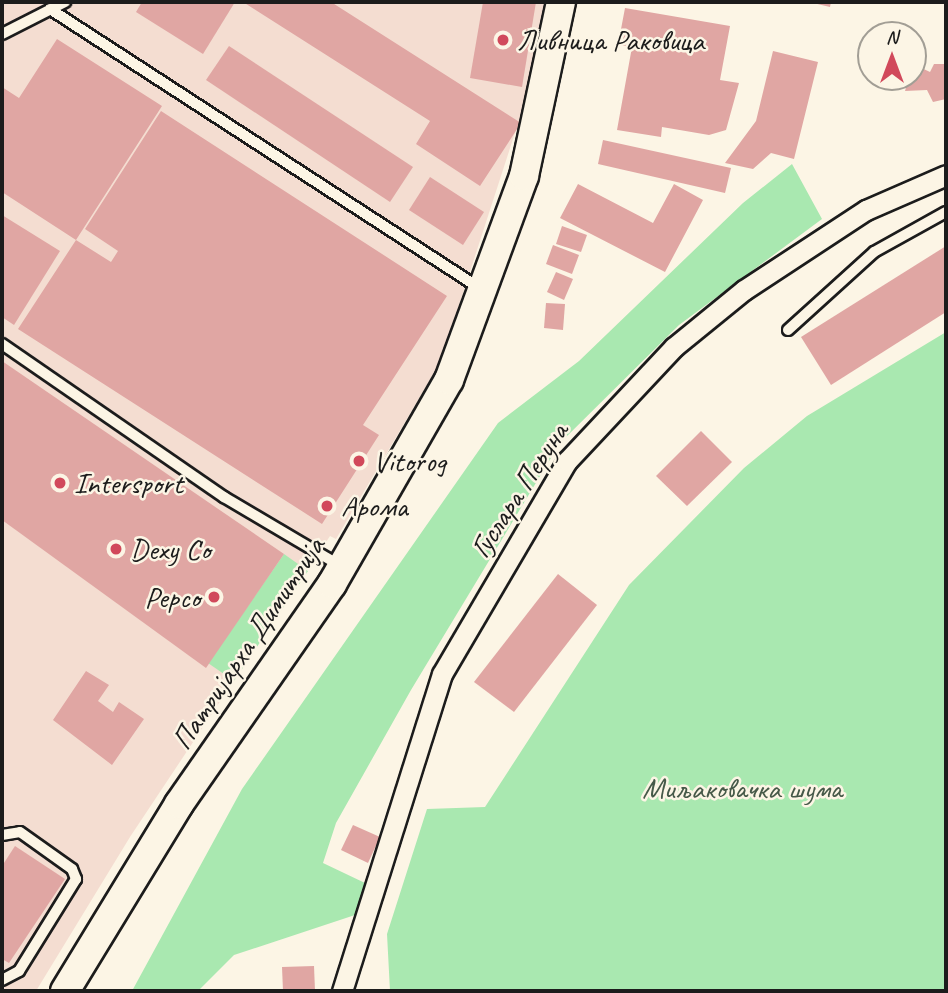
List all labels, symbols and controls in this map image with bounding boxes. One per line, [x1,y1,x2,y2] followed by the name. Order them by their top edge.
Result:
[857,21,927,91] north arrow
[517,22,704,58] place label: Ливница Раковица
[886,25,898,49] text: N
[495,32,511,48] marker: Ливница Раковица
[462,416,576,564] street label: Гуслара Перуна
[373,443,446,479] place label: Vitorog
[351,453,367,469] marker: Vitorog
[74,465,183,501] place label: Intersport
[52,475,68,491] marker: Intersport
[341,488,407,524] place label: Арома
[319,498,335,514] marker: Арома
[163,528,333,758] street label: Патријарха Димитрија
[130,531,210,567] place label: Dexy Co
[108,541,124,557] marker: Dexy Co
[144,579,200,615] place label: Pepco
[206,589,222,605] marker: Pepco
[641,770,843,806] park label: Миљаковачка шума

